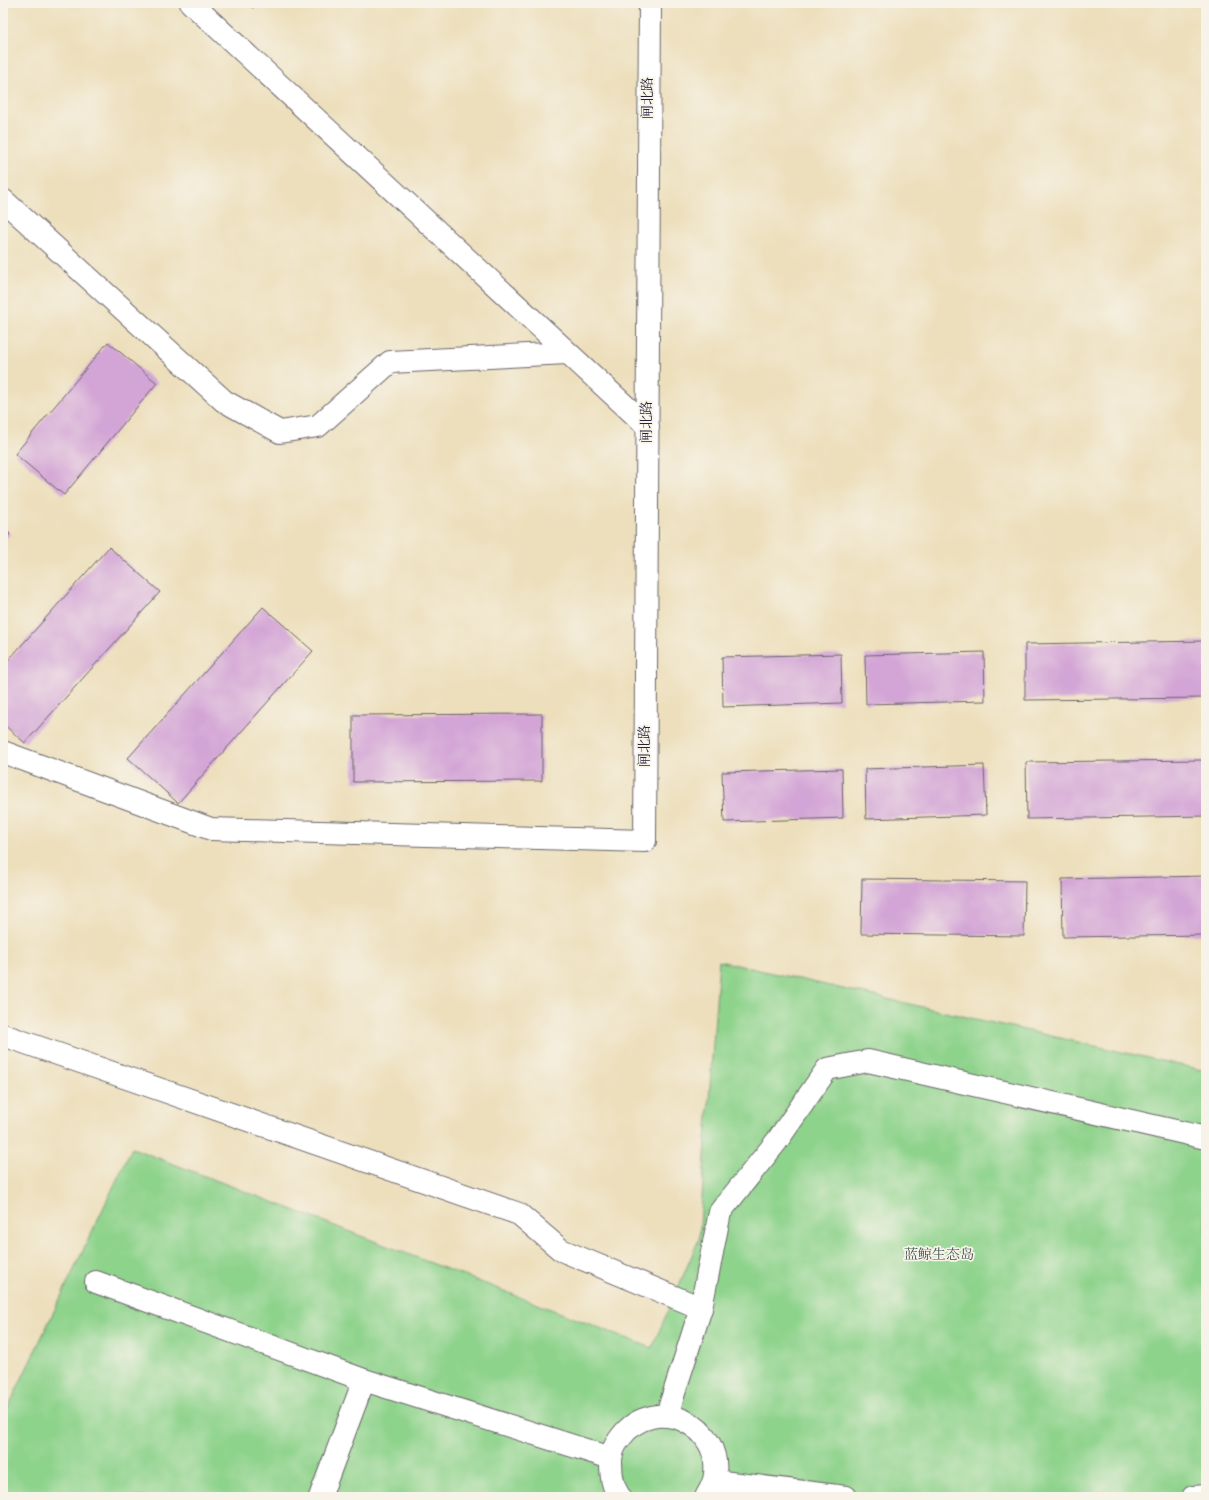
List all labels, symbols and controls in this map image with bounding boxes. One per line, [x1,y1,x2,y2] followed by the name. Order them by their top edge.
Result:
[639,77,659,119] street label: 闸北路
[638,401,658,443] street label: 闸北路
[636,725,656,767] street label: 闸北路
[904,1246,974,1266] park label: 蓝鲸生态岛

